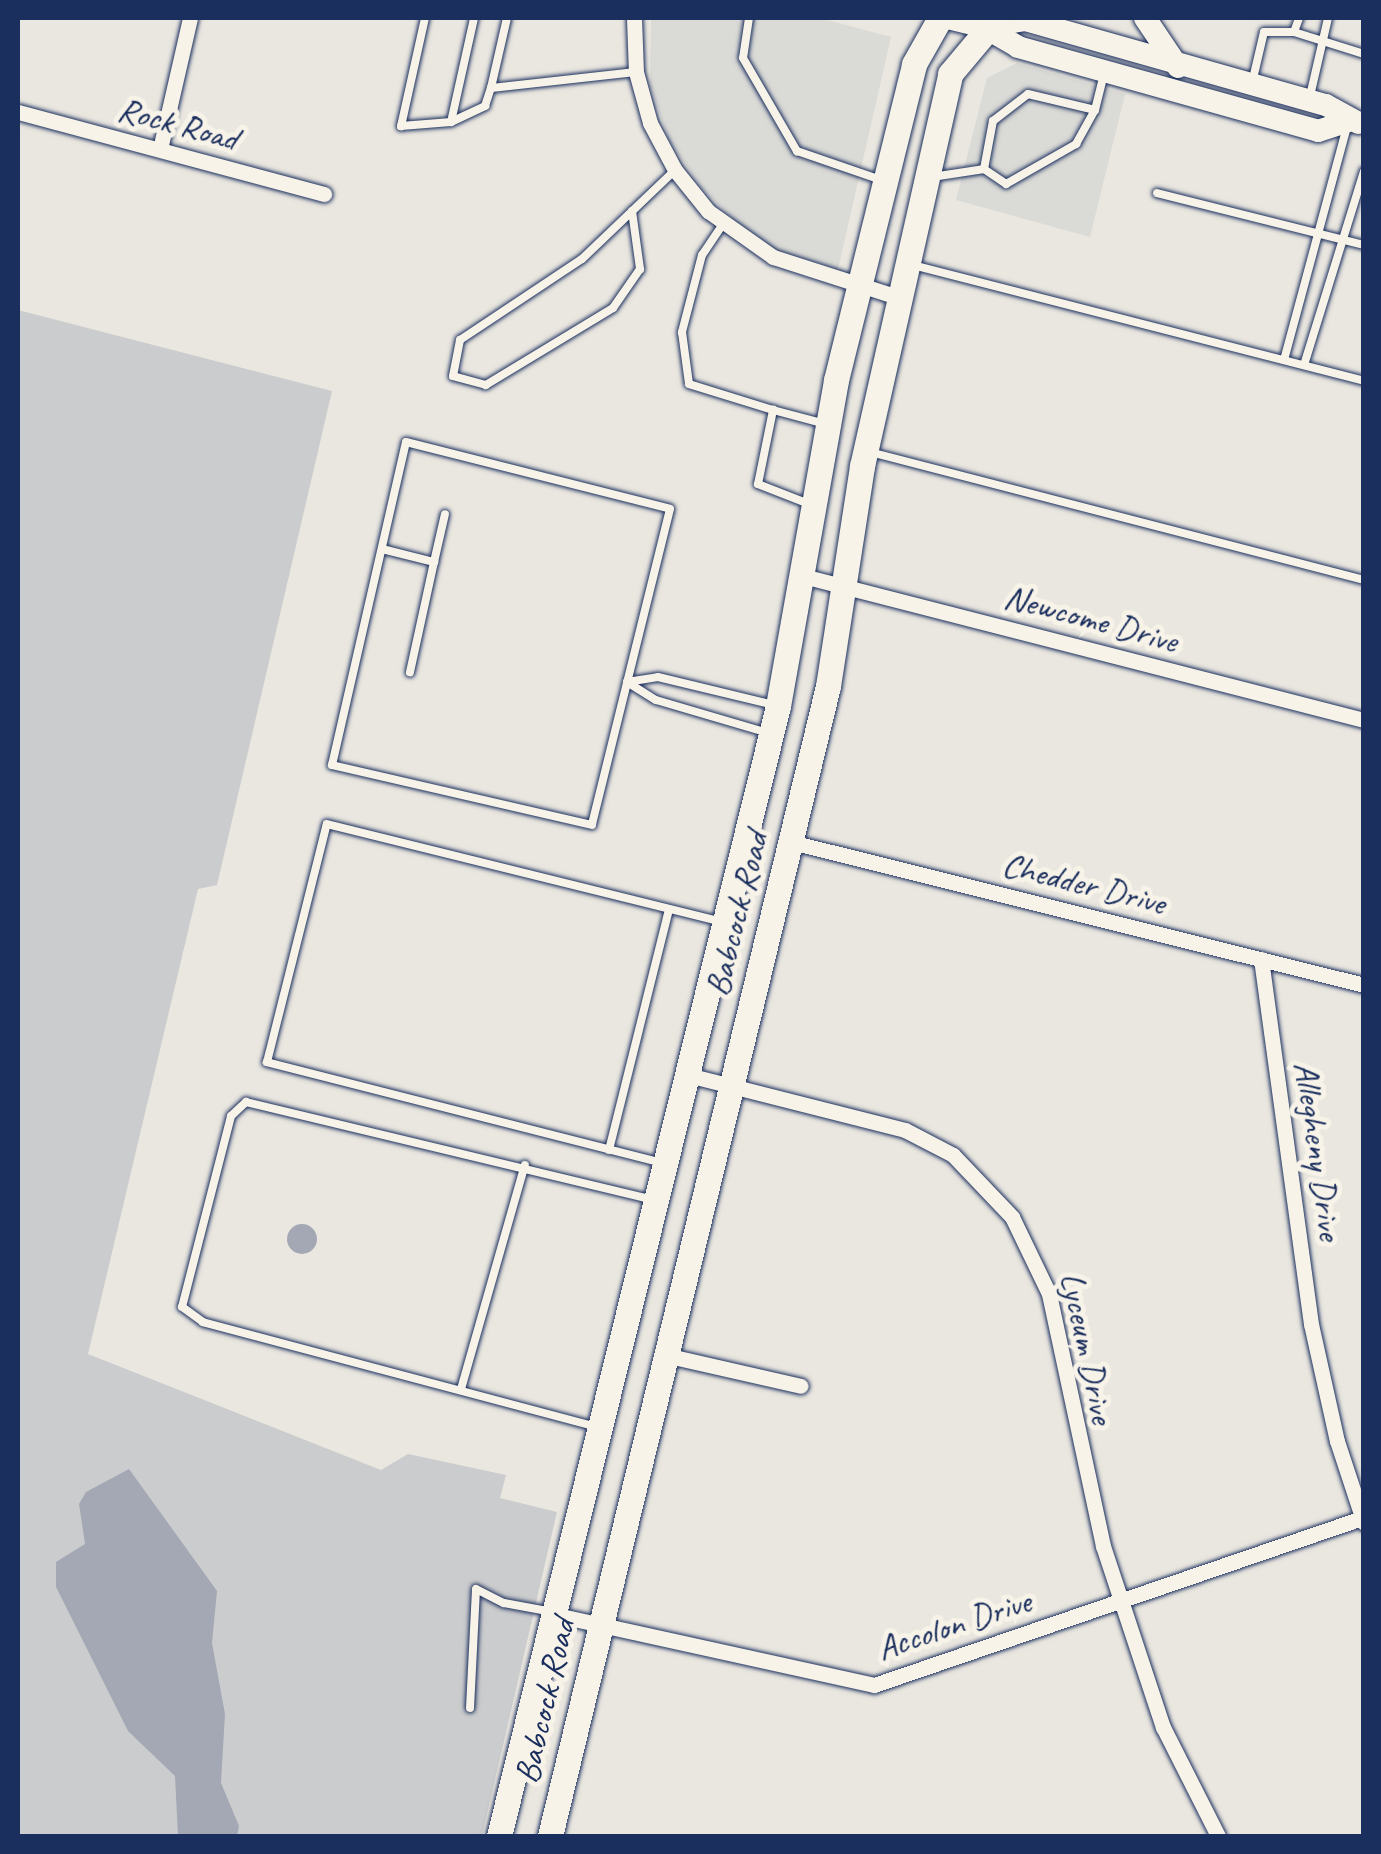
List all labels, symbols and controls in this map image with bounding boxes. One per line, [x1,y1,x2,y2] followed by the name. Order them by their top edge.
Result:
[113,88,243,160] street label: Rock Road
[1000,576,1182,662] street label: Newcome Drive
[697,828,777,1000] street label: Babcock Road
[998,843,1170,925] street label: Chedder Drive
[1285,1059,1351,1243] street label: Allegheny Drive
[1050,1268,1124,1428] street label: Lyceum Drive
[871,1580,1037,1670] street label: Accolon Drive
[506,1615,584,1787] street label: Babcock Road

